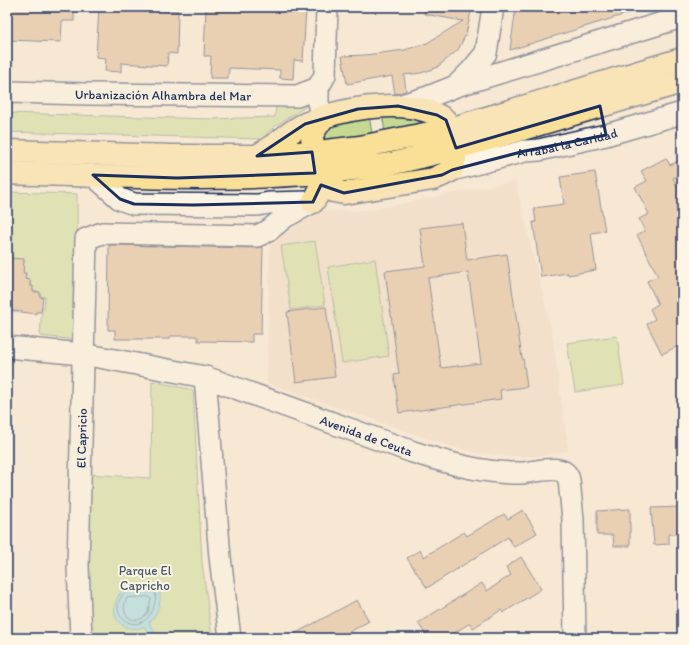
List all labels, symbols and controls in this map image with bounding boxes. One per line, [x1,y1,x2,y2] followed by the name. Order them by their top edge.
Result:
[75,86,251,103] street label: Urbanización Alhambra del Mar
[514,125,619,161] street label: Arrabal la Caridad
[73,408,89,468] street label: El Capricio
[318,412,415,459] street label: Avenida de Ceuta
[119,563,172,593] park label: Parque El Capricho

